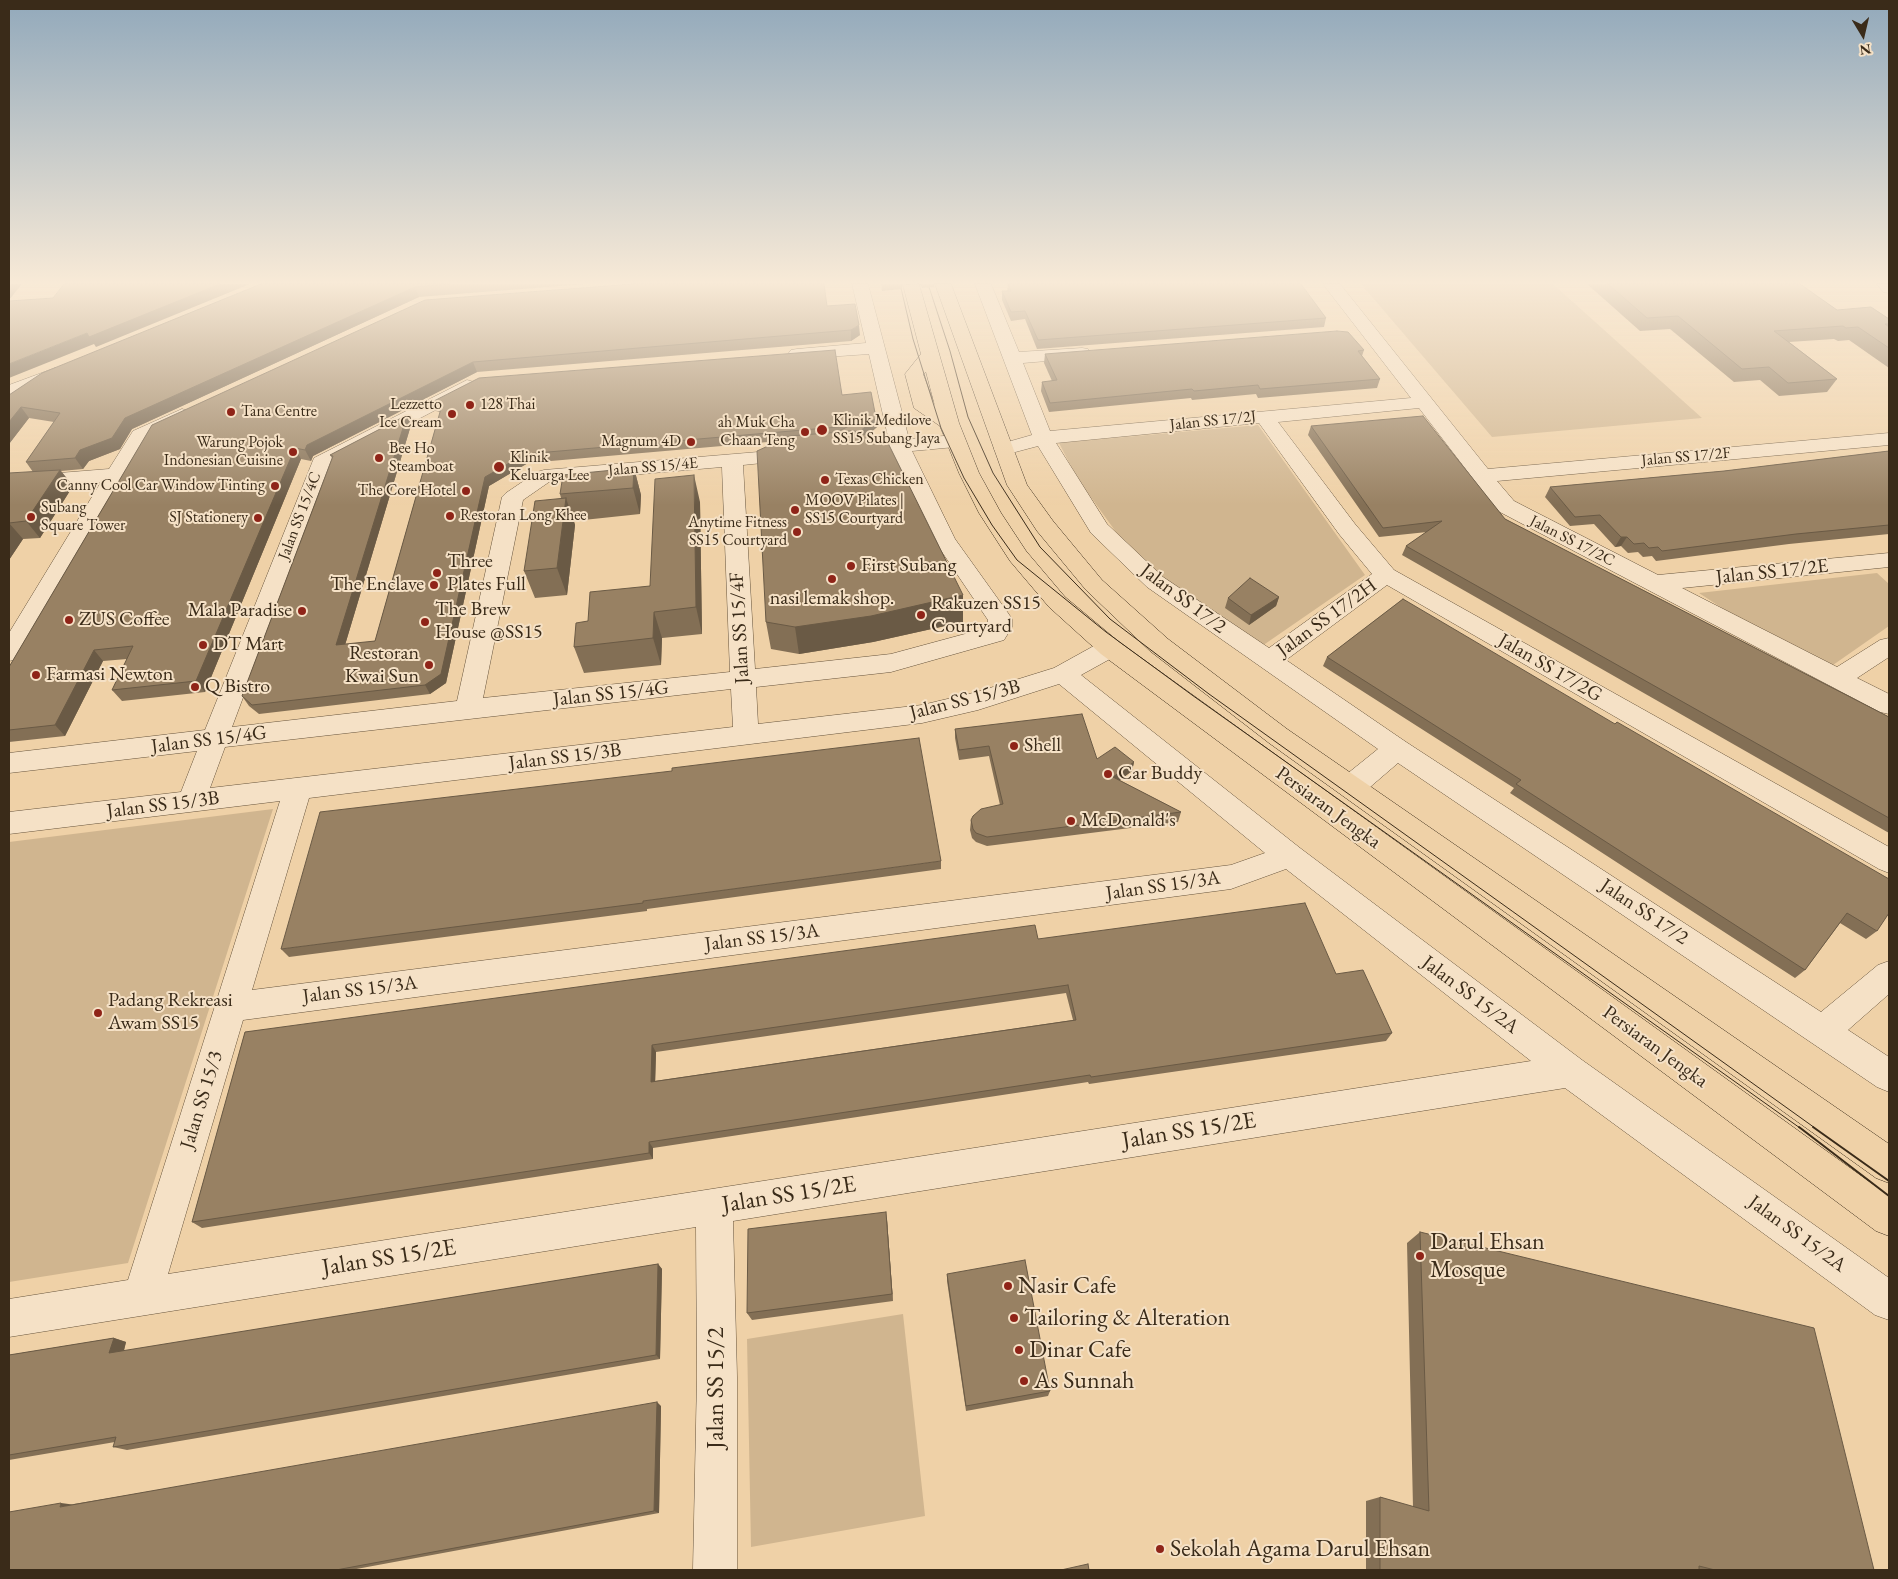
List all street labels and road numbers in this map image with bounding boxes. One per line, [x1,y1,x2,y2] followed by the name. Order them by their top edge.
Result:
[1169,407,1257,435] street label: Jalan SS 17/2J
[1641,444,1731,470] street label: Jalan SS 17/2F
[607,454,699,480] street label: Jalan SS 15/4E
[274,469,326,563] street label: Jalan SS 15/4C
[1526,511,1618,571] street label: Jalan SS 17/2C
[1715,554,1829,590] street label: Jalan SS 17/2E
[1135,559,1231,639] street label: Jalan SS 17/2
[725,572,755,684] street label: Jalan SS 15/4F
[1272,574,1382,662] street label: Jalan SS 17/2H
[1494,629,1606,707] street label: Jalan SS 17/2G
[907,675,1023,725] street label: Jalan SS 15/3B
[552,676,670,712] street label: Jalan SS 15/4G
[150,721,268,759] street label: Jalan SS 15/4G
[507,738,623,776] street label: Jalan SS 15/3B
[1271,762,1385,854] street label: Persiaran Jengka
[105,786,221,824] street label: Jalan SS 15/3B
[1104,866,1222,906] street label: Jalan SS 15/3A
[1595,874,1693,950] street label: Jalan SS 17/2
[703,919,821,957] street label: Jalan SS 15/3A
[1417,951,1523,1039] street label: Jalan SS 15/2A
[301,971,419,1009] street label: Jalan SS 15/3A
[1598,1001,1712,1093] street label: Persiaran Jengka
[176,1048,228,1152] street label: Jalan SS 15/3
[1120,1106,1258,1156] street label: Jalan SS 15/2E
[720,1170,858,1220] street label: Jalan SS 15/2E
[1743,1190,1851,1278] street label: Jalan SS 15/2A
[320,1233,458,1283] street label: Jalan SS 15/2E
[702,1327,730,1449] street label: Jalan SS 15/2

